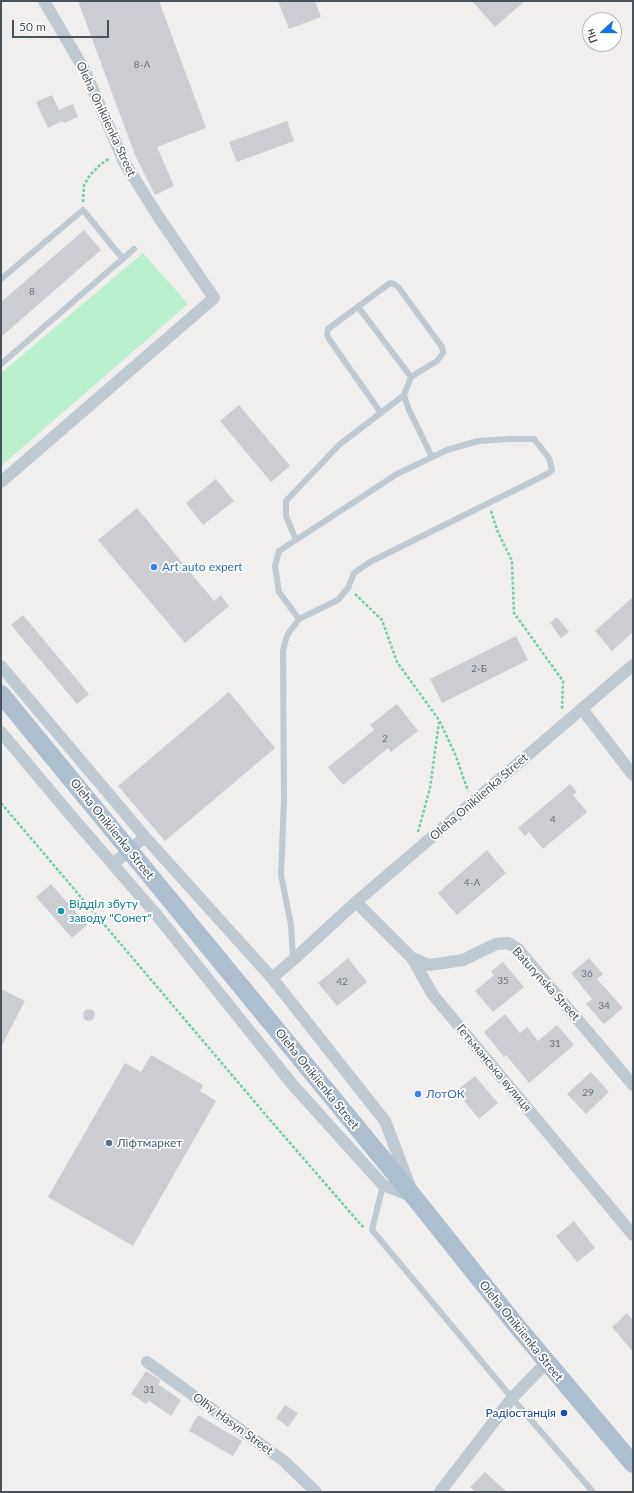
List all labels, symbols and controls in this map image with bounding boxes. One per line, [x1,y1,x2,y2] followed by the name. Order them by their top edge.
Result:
[14,12,111,38] scale bar
[582,12,622,52] north arrow
[19,19,46,34] text: 50 m
[583,27,600,45] text: Пн
[73,59,139,179] street label: Oleha Onikiienka Street
[134,59,150,71] house number: 8-А
[29,286,35,298] house number: 8
[162,560,243,574] place label: Art auto expert
[149,562,159,572] marker: Art auto expert
[471,663,487,675] house number: 2-Б
[382,733,388,745] house number: 2
[427,751,531,843] street label: Oleha Onikiienka Street
[67,776,157,882] street label: Oleha Onikiienka Street
[550,814,556,826] house number: 4
[464,877,480,889] house number: 4-А
[69,897,152,925] place label: Відділ збуту заводу "Сонет"
[56,906,66,916] marker: Відділ збуту заводу "Сонет"
[509,944,583,1024] street label: Baturynska Street
[581,968,593,980] house number: 36
[497,975,509,987] house number: 35
[336,976,348,988] house number: 42
[598,1000,610,1012] house number: 34
[453,1022,535,1114] street label: Гетьманська вулиця
[272,1026,362,1132] street label: Oleha Onikiienka Street
[549,1038,561,1050] house number: 31
[426,1087,465,1101] place label: ЛотОК
[582,1087,594,1099] house number: 29
[413,1089,423,1099] marker: ЛотОК
[117,1136,182,1150] place label: Ліфтмаркет
[104,1138,114,1148] marker: Ліфтмаркет
[476,1278,566,1384] street label: Oleha Onikiienka Street
[143,1384,155,1396] house number: 31
[190,1390,276,1458] street label: Olhy Hasyn Street
[485,1406,556,1420] place label: Радіостанція
[559,1408,569,1418] marker: Радіостанція

